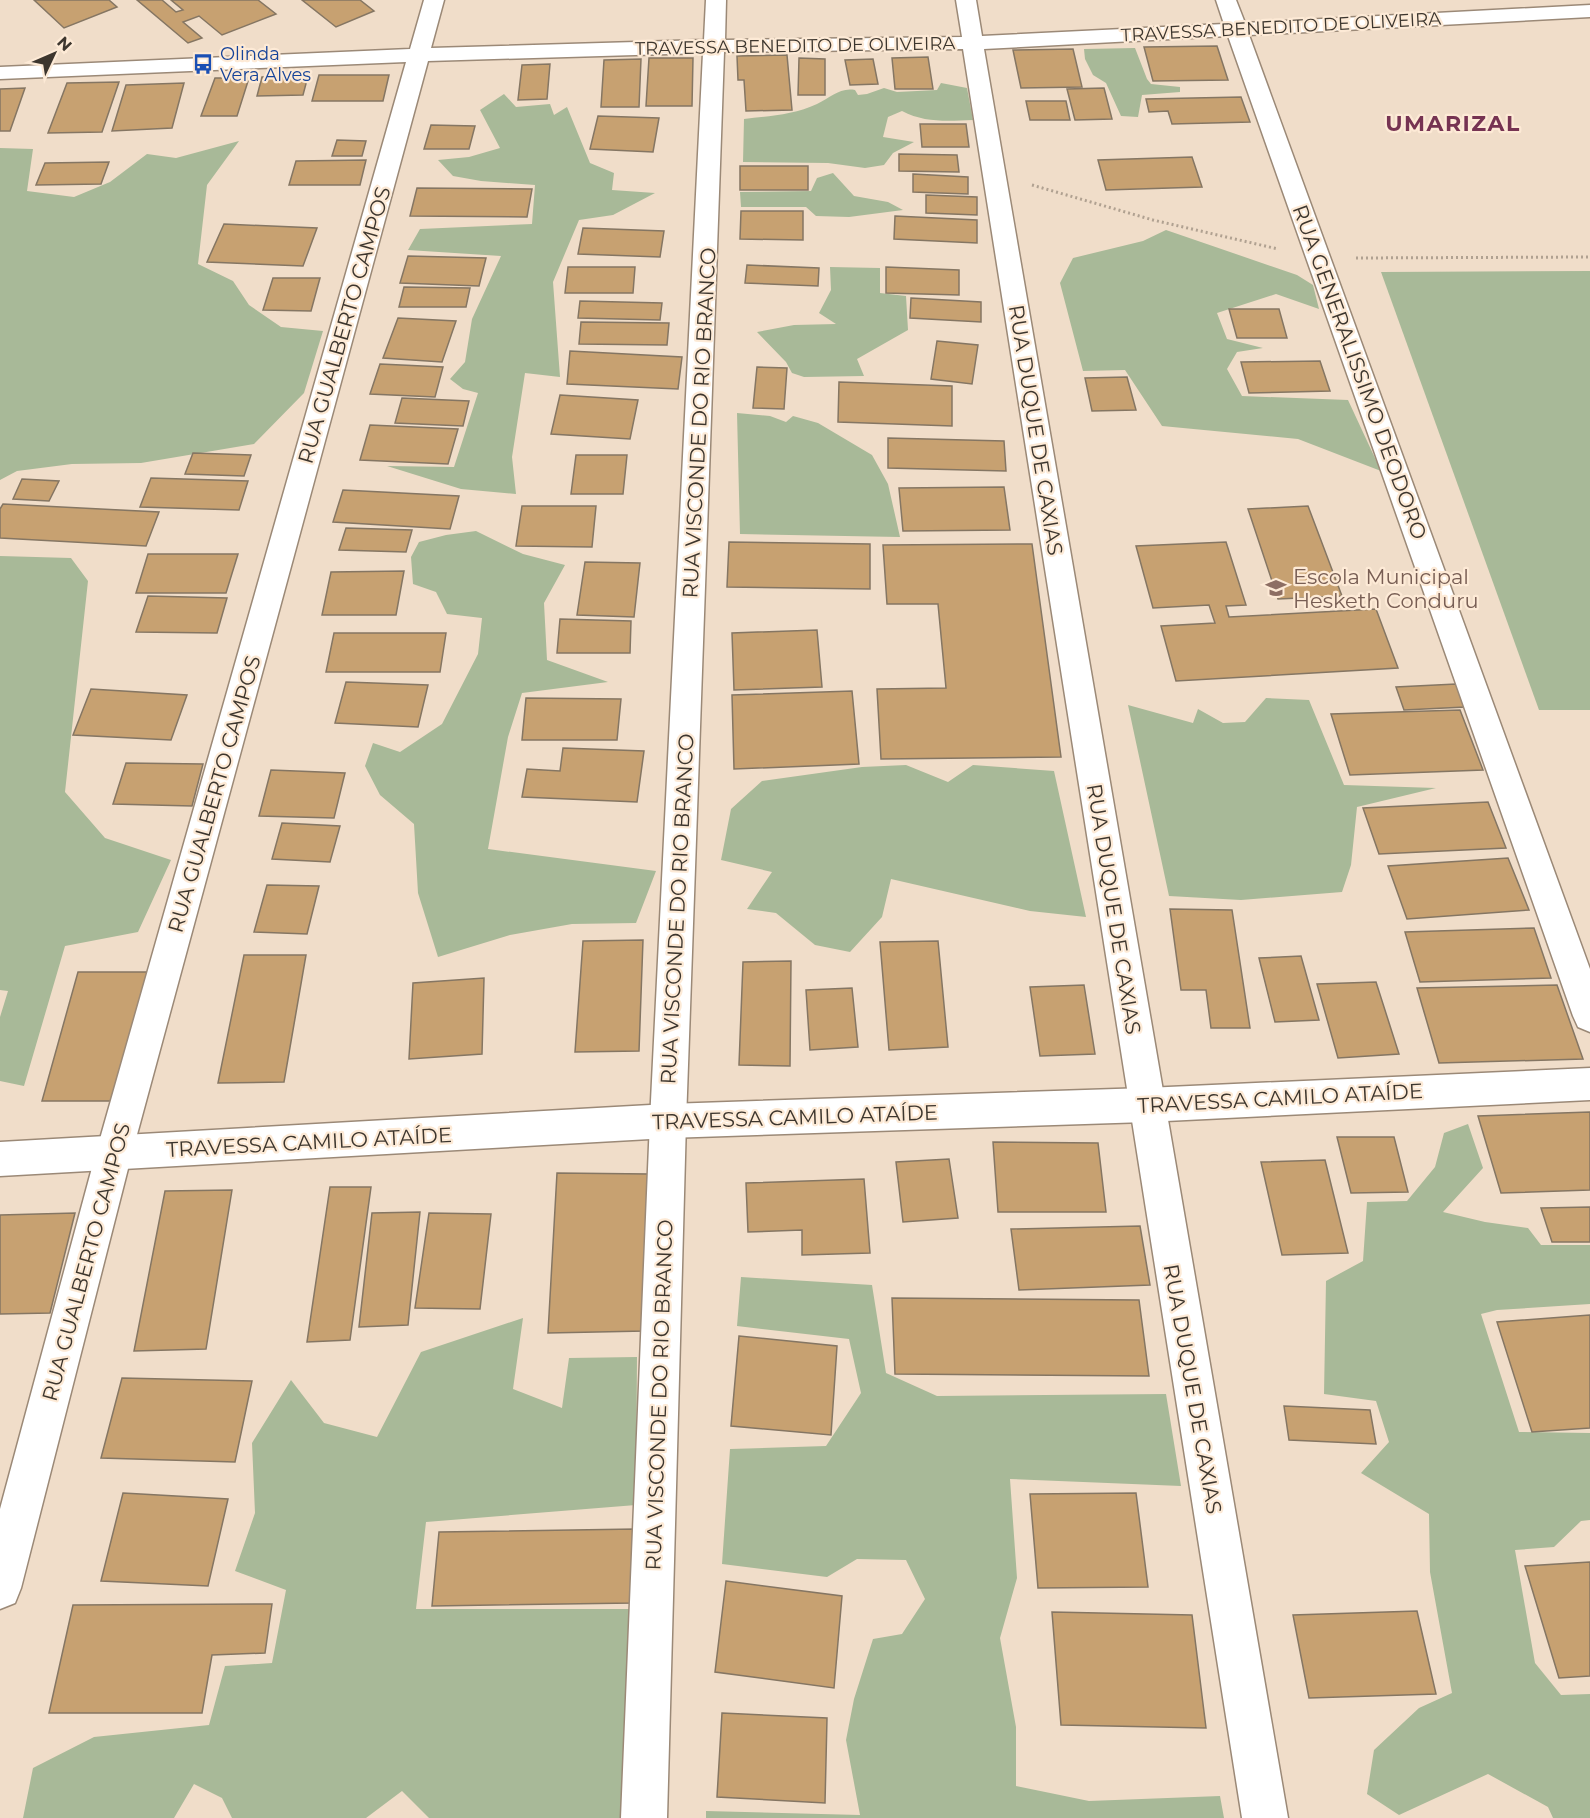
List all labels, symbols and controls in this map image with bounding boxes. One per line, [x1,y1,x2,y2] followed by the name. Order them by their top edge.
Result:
[1120,8,1442,46] street label: TRAVESSA BENEDITO DE OLIVEIRA
[24,24,84,84] north arrow
[635,32,955,60] street label: TRAVESSA BENEDITO DE OLIVEIRA
[53,33,76,55] text: N
[220,43,311,86] place label: Olinda Vera Alves
[191,52,215,76] bus stop icon: Olinda Vera Alves
[1385,110,1521,137] district label: UMARIZAL
[292,184,396,466] street label: RUA GUALBERTO CAMPOS
[1288,201,1432,543] street label: RUA GENERALISSIMO DEODORO
[677,247,721,599] street label: RUA VISCONDE DO RIO BRANCO
[1004,303,1068,557] street label: RUA DUQUE DE CAXIAS
[1293,564,1479,613] place label: Escola Municipal Hesketh Conduru
[1264,576,1288,600] school or university icon: Escola Municipal Hesketh Conduru
[162,653,266,935] street label: RUA GUALBERTO CAMPOS
[655,733,699,1085] street label: RUA VISCONDE DO RIO BRANCO
[1082,782,1146,1036] street label: RUA DUQUE DE CAXIAS
[1137,1078,1423,1118] street label: TRAVESSA CAMILO ATAÍDE
[652,1100,938,1134] street label: TRAVESSA CAMILO ATAÍDE
[37,1120,135,1404] street label: RUA GUALBERTO CAMPOS
[166,1122,452,1162] street label: TRAVESSA CAMILO ATAÍDE
[640,1219,678,1571] street label: RUA VISCONDE DO RIO BRANCO
[1159,1262,1227,1516] street label: RUA DUQUE DE CAXIAS

